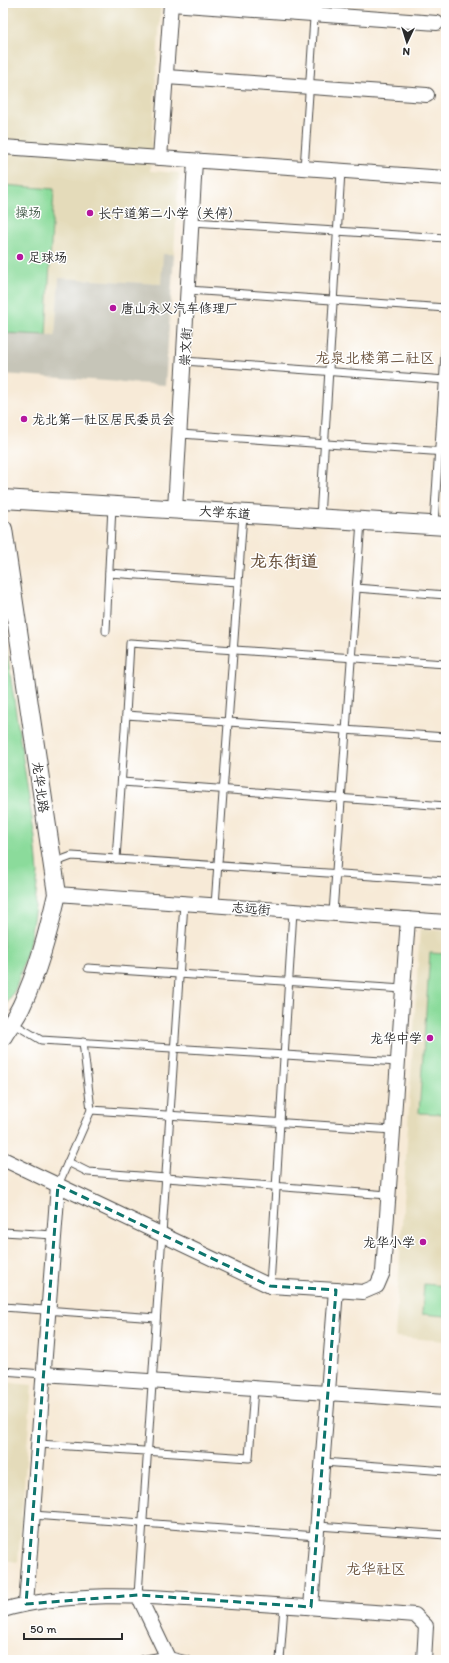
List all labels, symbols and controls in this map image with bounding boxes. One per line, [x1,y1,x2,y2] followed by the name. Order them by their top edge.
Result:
[387,22,427,62] north arrow
[402,45,411,58] text: N
[15,205,41,220] park label: 操场
[98,206,241,221] place label: 长宁道第二小学（关停）
[85,208,95,218] marker: 长宁道第二小学（关停）
[28,250,67,265] place label: 足球场
[15,252,25,262] marker: 足球场
[121,301,238,316] place label: 唐山永义汽车修理厂
[108,303,118,313] marker: 唐山永义汽车修理厂
[177,327,194,367] street label: 崇文街
[315,349,435,367] district label: 龙泉北楼第二社区
[32,412,175,427] place label: 龙北第一社区居民委员会
[19,414,29,424] marker: 龙北第一社区居民委员会
[198,503,251,522] street label: 大学东道
[250,551,318,571] district label: 龙东街道
[29,760,52,814] street label: 龙华北路
[231,900,271,917] street label: 志远街
[370,1031,422,1046] place label: 龙华中学
[425,1033,435,1043] marker: 龙华中学
[363,1235,415,1250] place label: 龙华小学
[418,1237,428,1247] marker: 龙华小学
[346,1560,406,1578] district label: 龙华社区
[24,1615,122,1641] scale bar
[30,1622,56,1636] text: 50 m

